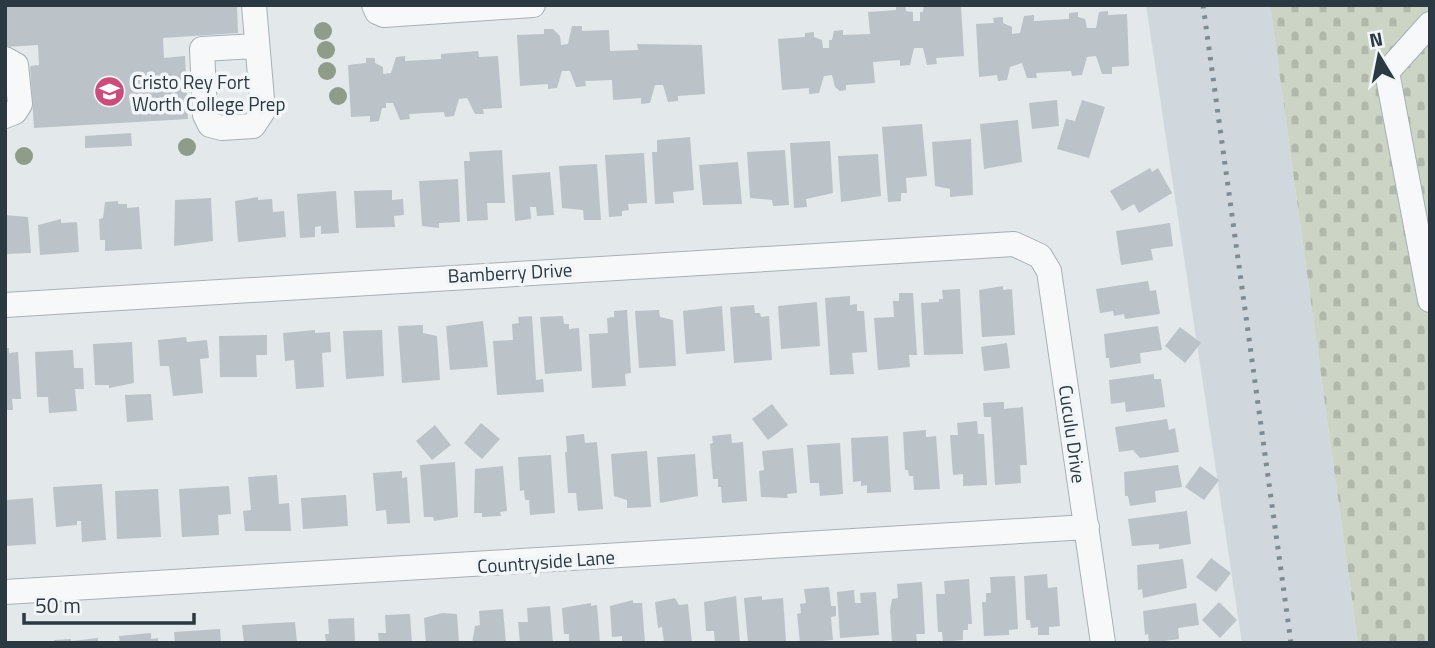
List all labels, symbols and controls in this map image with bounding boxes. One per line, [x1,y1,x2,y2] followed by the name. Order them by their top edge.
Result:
[1344,21,1414,91] north arrow
[1367,23,1385,54] text: N
[132,67,285,118] place label: Cristo Rey Fort Worth College Prep
[92,75,126,109] school or university icon: Cristo Rey Fort Worth College Prep
[447,254,573,290] street label: Bamberry Drive
[1052,383,1094,485] street label: Cuculu Drive
[476,542,616,580] street label: Countryside Lane
[24,582,194,626] scale bar
[35,589,81,621] text: 50 m

